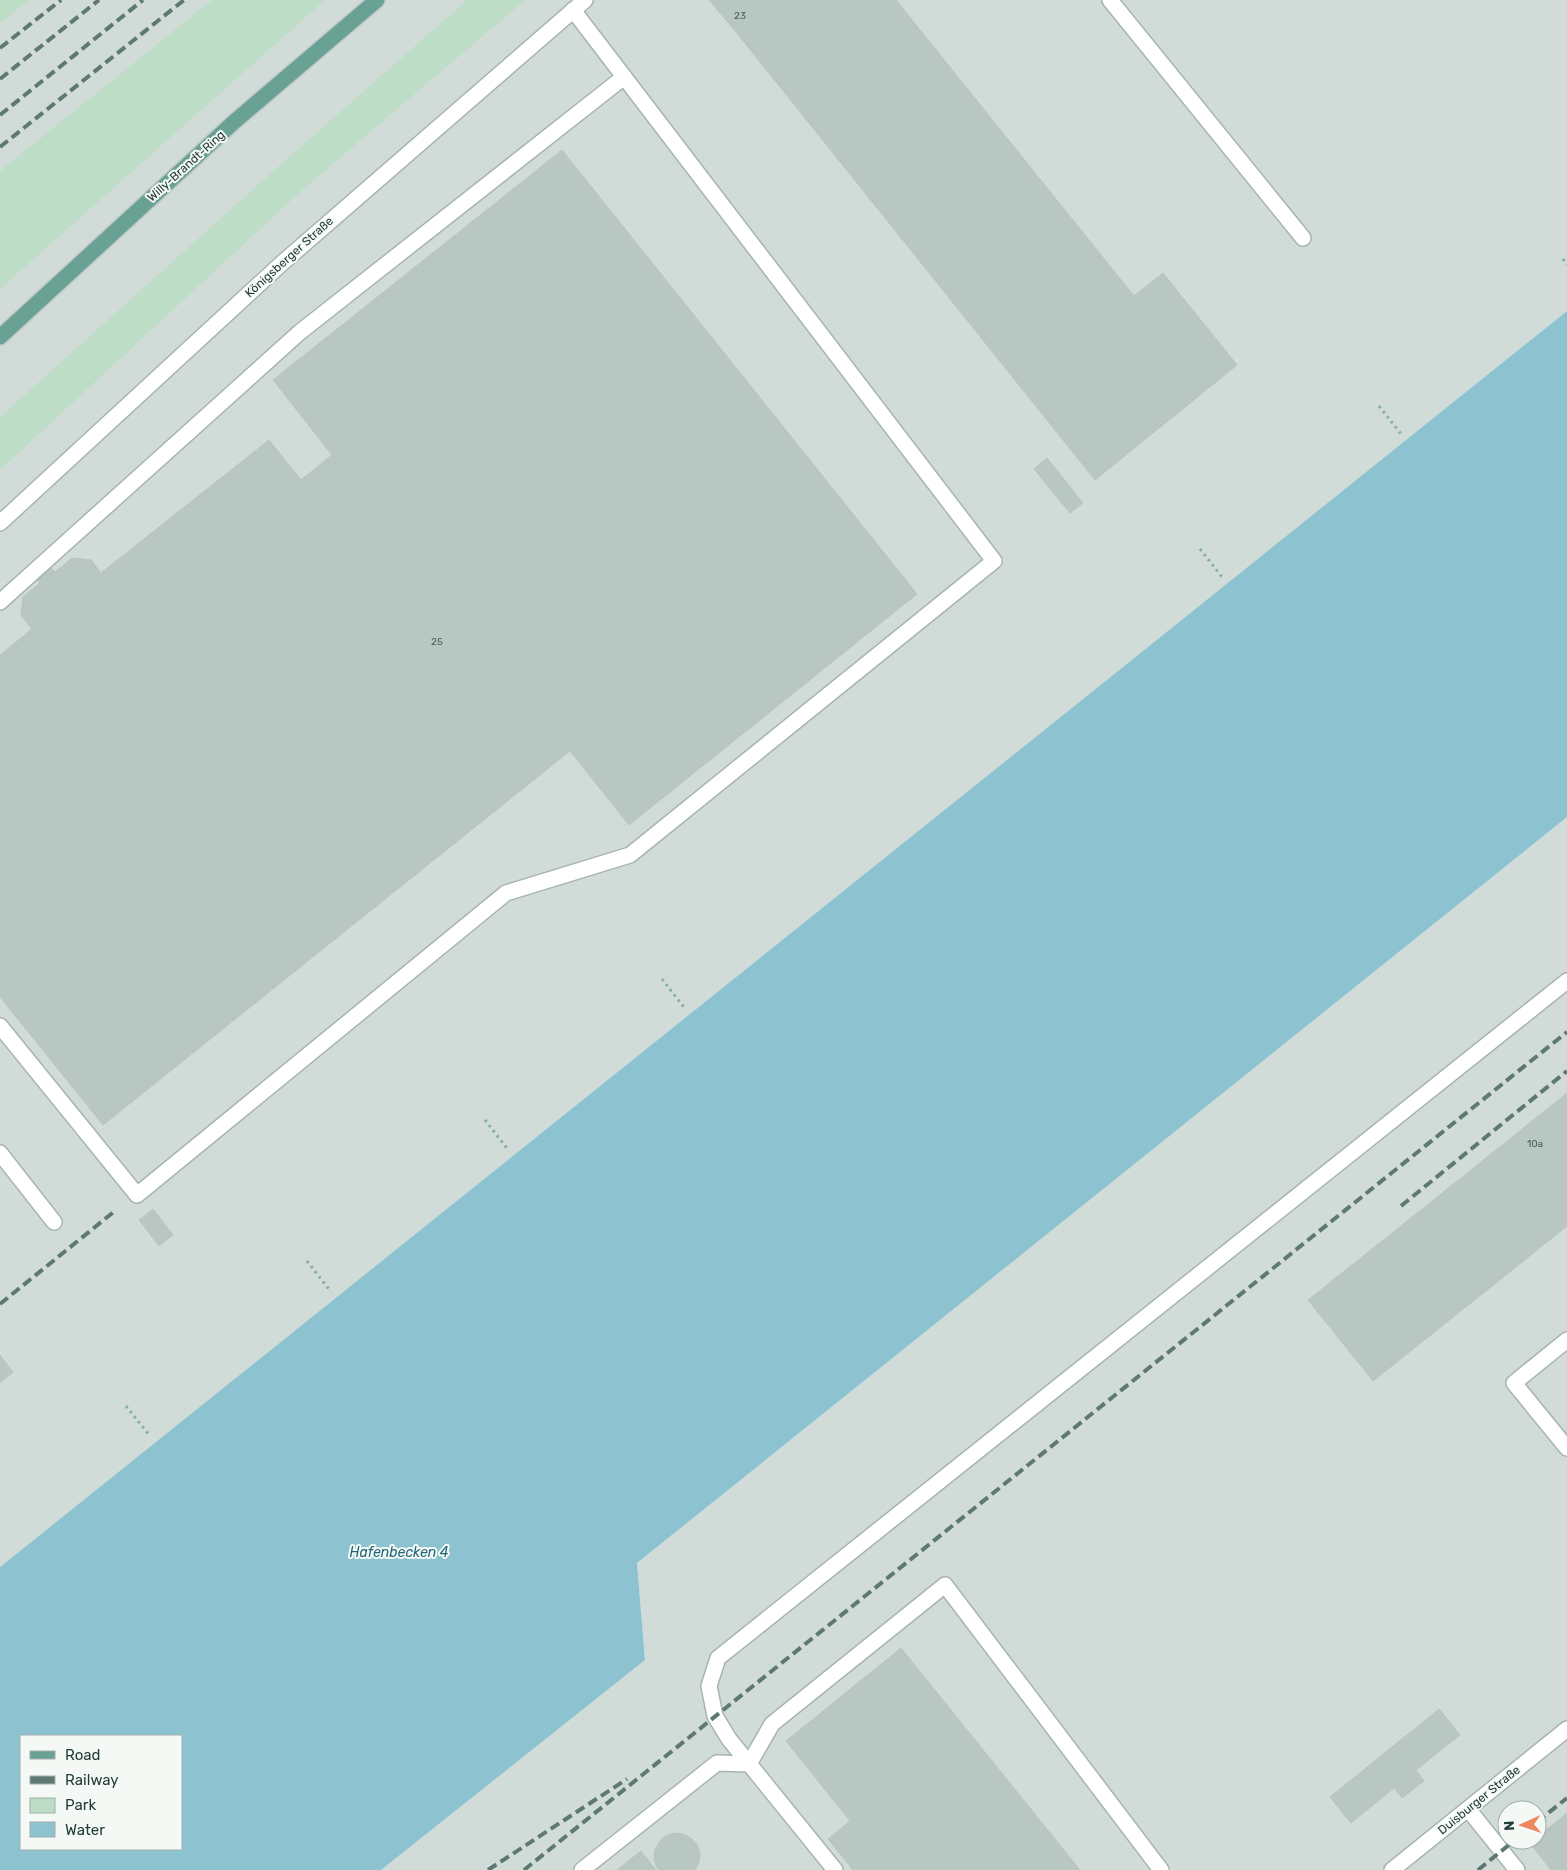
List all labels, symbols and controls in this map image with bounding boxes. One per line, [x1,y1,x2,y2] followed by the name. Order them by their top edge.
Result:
[734,10,746,22] house number: 23
[144,128,228,204] street label: Willy-Brandt-Ring
[242,214,336,300] street label: Königsberger Straße
[431,636,443,648] house number: 25
[1527,1138,1543,1150] house number: 10a
[349,1544,449,1561] water label: Hafenbecken 4
[20,1735,182,1850] legend
[65,1746,101,1764] text: Road
[1435,1762,1523,1837] street label: Duisburger Straße
[65,1771,119,1789] text: Railway
[65,1796,96,1814] text: Park
[1497,1800,1547,1850] north arrow
[1501,1820,1518,1831] text: N
[65,1821,105,1839] text: Water

